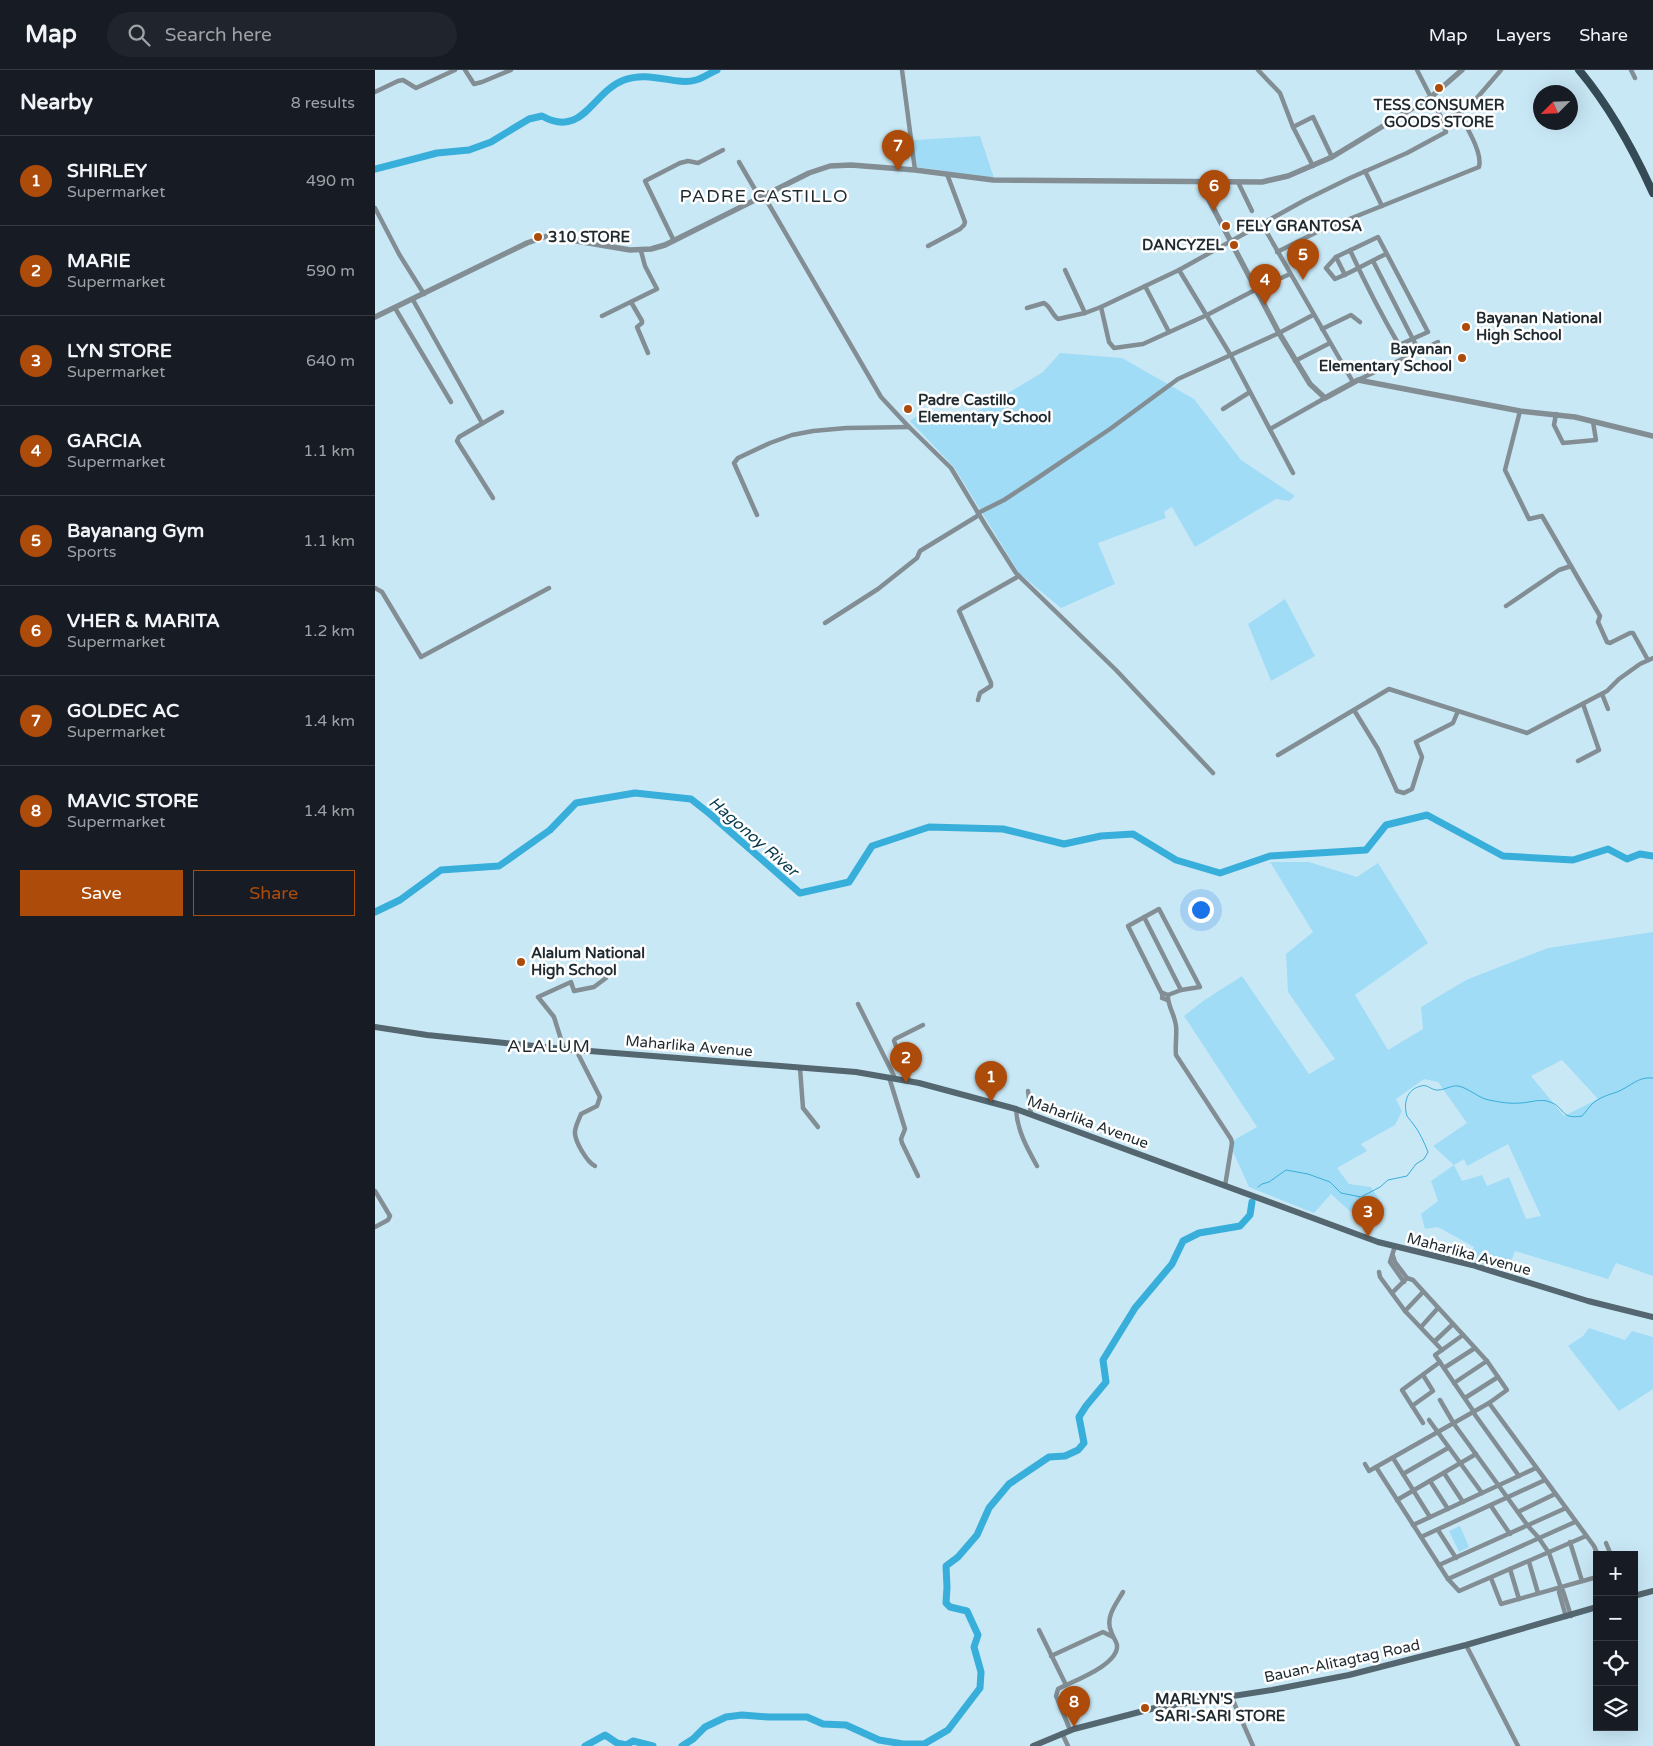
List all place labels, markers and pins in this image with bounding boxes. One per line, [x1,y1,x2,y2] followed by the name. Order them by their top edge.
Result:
[1433,82,1445,94] marker: TESS CONSUMER GOODS STORE
[1373,96,1504,131] place label: TESS CONSUMER GOODS STORE
[882,130,914,171] pin: 7
[1198,170,1230,211] pin: 6
[1236,217,1362,235] place label: FELY GRANTOSA
[1220,220,1232,232] marker: FELY GRANTOSA
[548,228,630,246] place label: 310 STORE
[532,231,544,243] marker: 310 STORE
[1142,236,1224,254] place label: DANCYZEL
[1228,239,1240,251] marker: DANCYZEL
[1287,239,1319,280] pin: 5
[1249,264,1281,305] pin: 4
[1476,309,1602,345] place label: Bayanan National High School
[1460,321,1472,333] marker: Bayanan National High School
[1319,340,1452,376] place label: Bayanan Elementary School
[1456,352,1468,364] marker: Bayanan Elementary School
[918,391,1051,427] place label: Padre Castillo Elementary School
[902,403,914,415] marker: Padre Castillo Elementary School
[531,944,645,980] place label: Alalum National High School
[515,956,527,968] marker: Alalum National High School
[890,1042,922,1083] pin: 2
[975,1061,1007,1102] pin: 1
[1352,1196,1384,1237] pin: 3
[1058,1686,1090,1727] pin: 8
[1155,1690,1286,1725] place label: MARLYN'S SARI-SARI STORE
[1139,1702,1151,1714] marker: MARLYN'S SARI-SARI STORE

